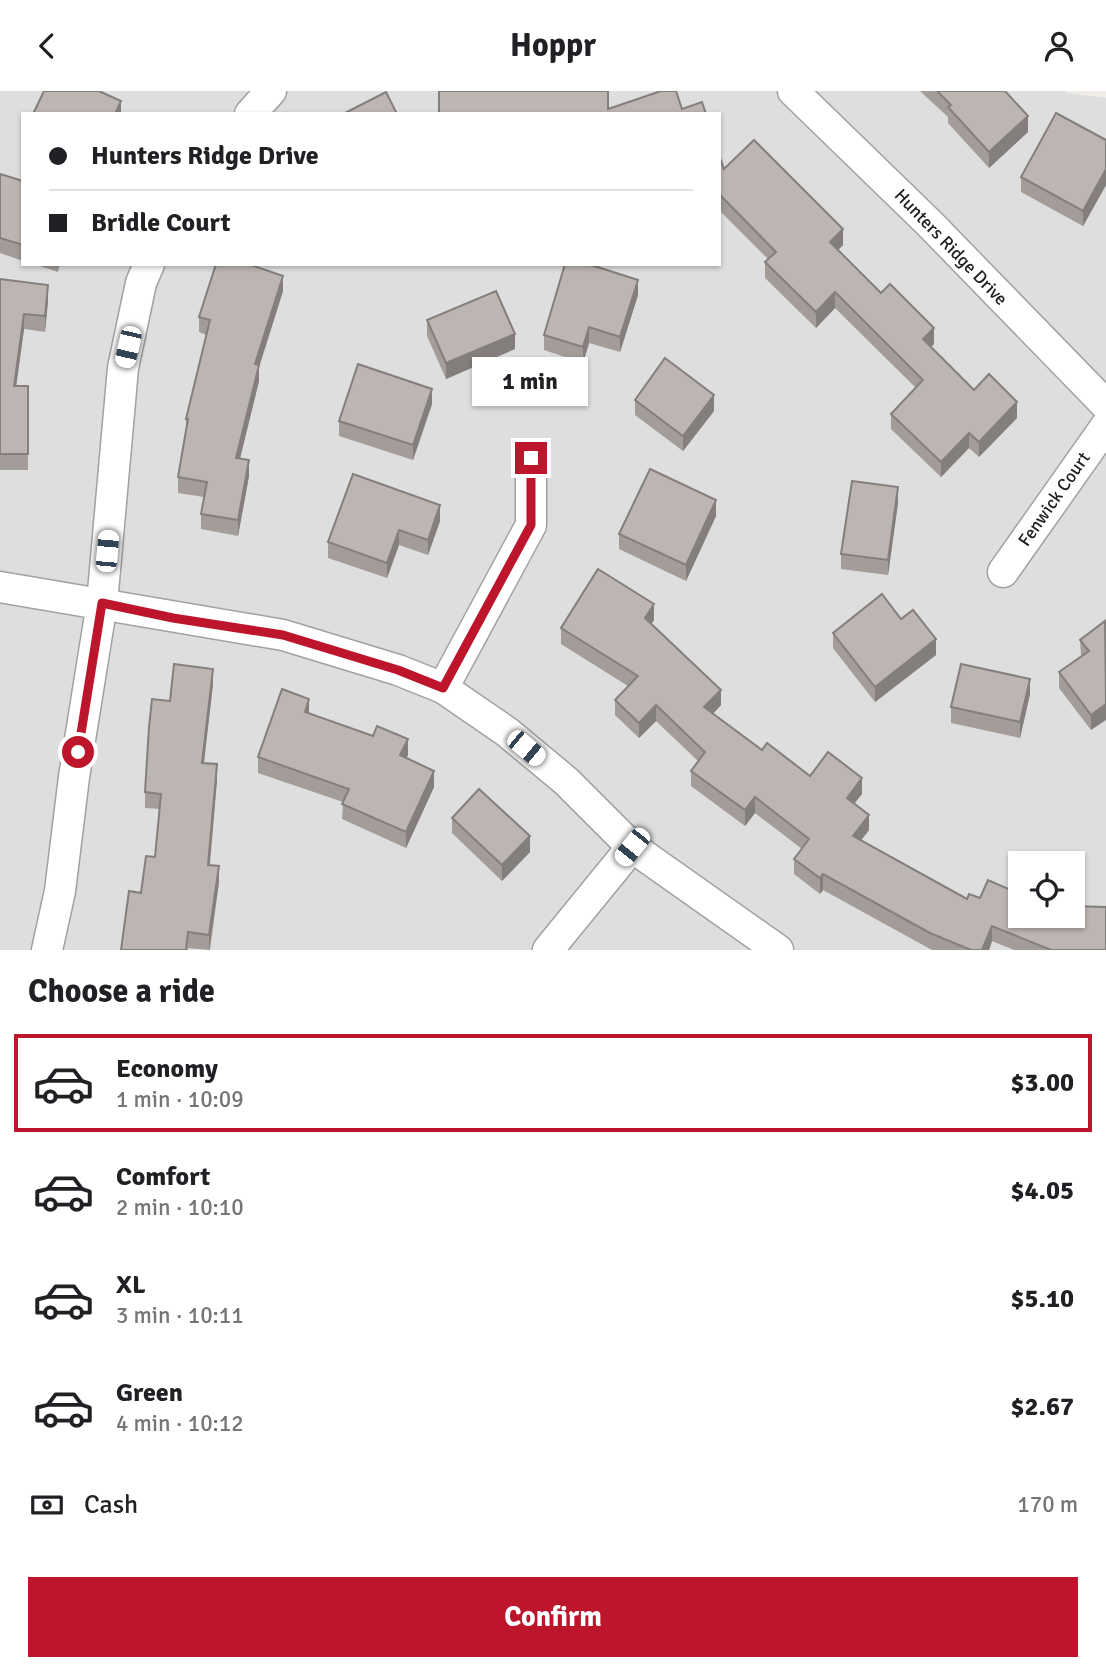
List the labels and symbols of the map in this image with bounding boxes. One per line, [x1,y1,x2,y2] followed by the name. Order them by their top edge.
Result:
[890,184,1012,310] street label: Hunters Ridge Drive
[114,324,143,370] car
[473,357,589,405] callout: 1 min
[515,442,547,474] route end
[1013,448,1095,550] street label: Fenwick Court
[95,529,120,573] car
[504,726,549,770] car
[62,736,94,768] route start
[611,824,654,870] car

